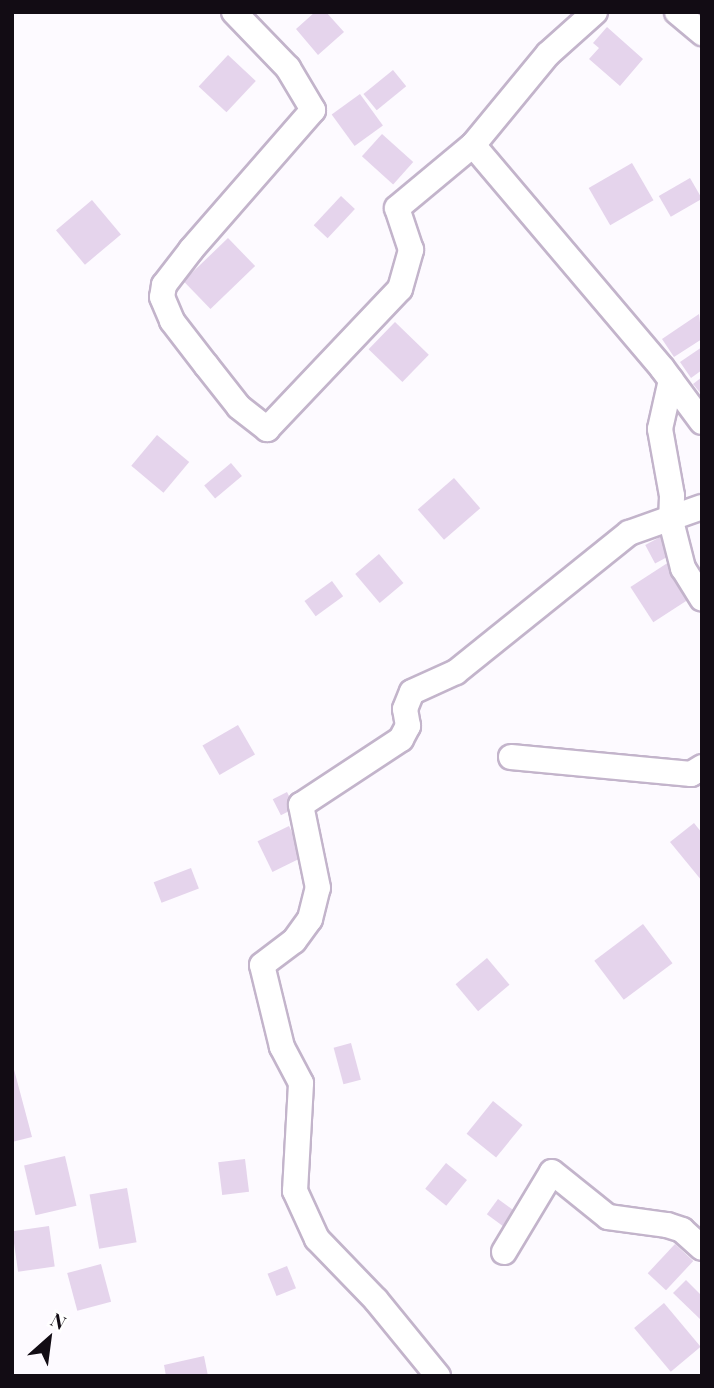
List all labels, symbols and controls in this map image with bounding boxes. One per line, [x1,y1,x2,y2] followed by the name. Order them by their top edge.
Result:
[14,1304,84,1374] north arrow
[47,1306,71,1335] text: N

